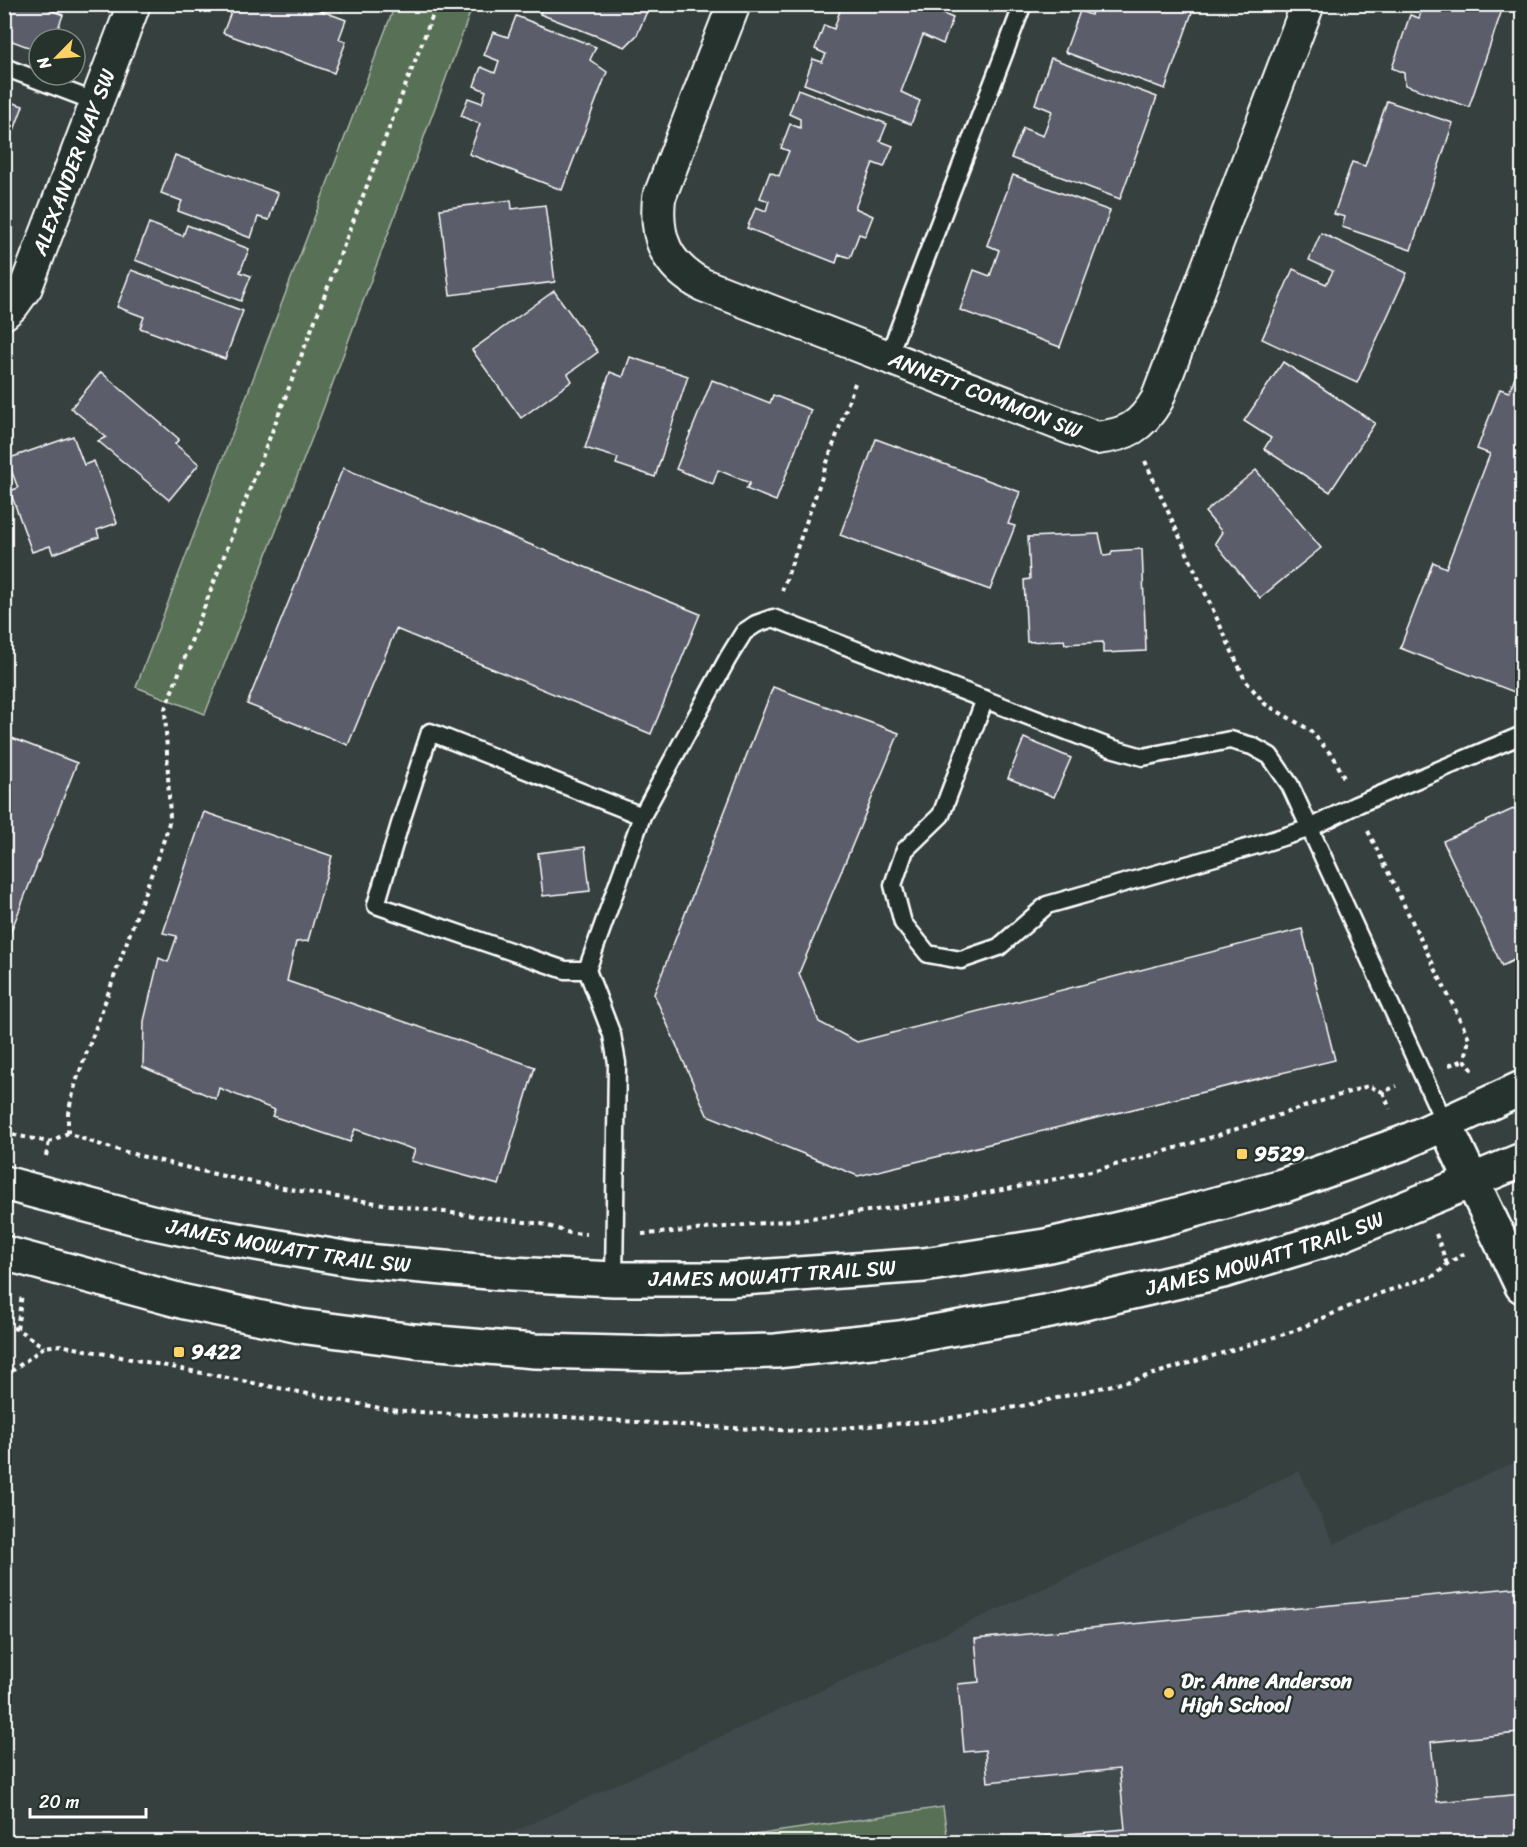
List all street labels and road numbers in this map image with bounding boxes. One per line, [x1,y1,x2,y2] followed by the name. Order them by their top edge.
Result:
[20,63,127,262] street label: ALEXANDER WAY SW
[882,340,1088,450] street label: ANNETT COMMON SW
[1141,1200,1390,1308] street label: JAMES MOWATT TRAIL SW
[162,1207,413,1284] street label: JAMES MOWATT TRAIL SW
[648,1248,898,1298] street label: JAMES MOWATT TRAIL SW

